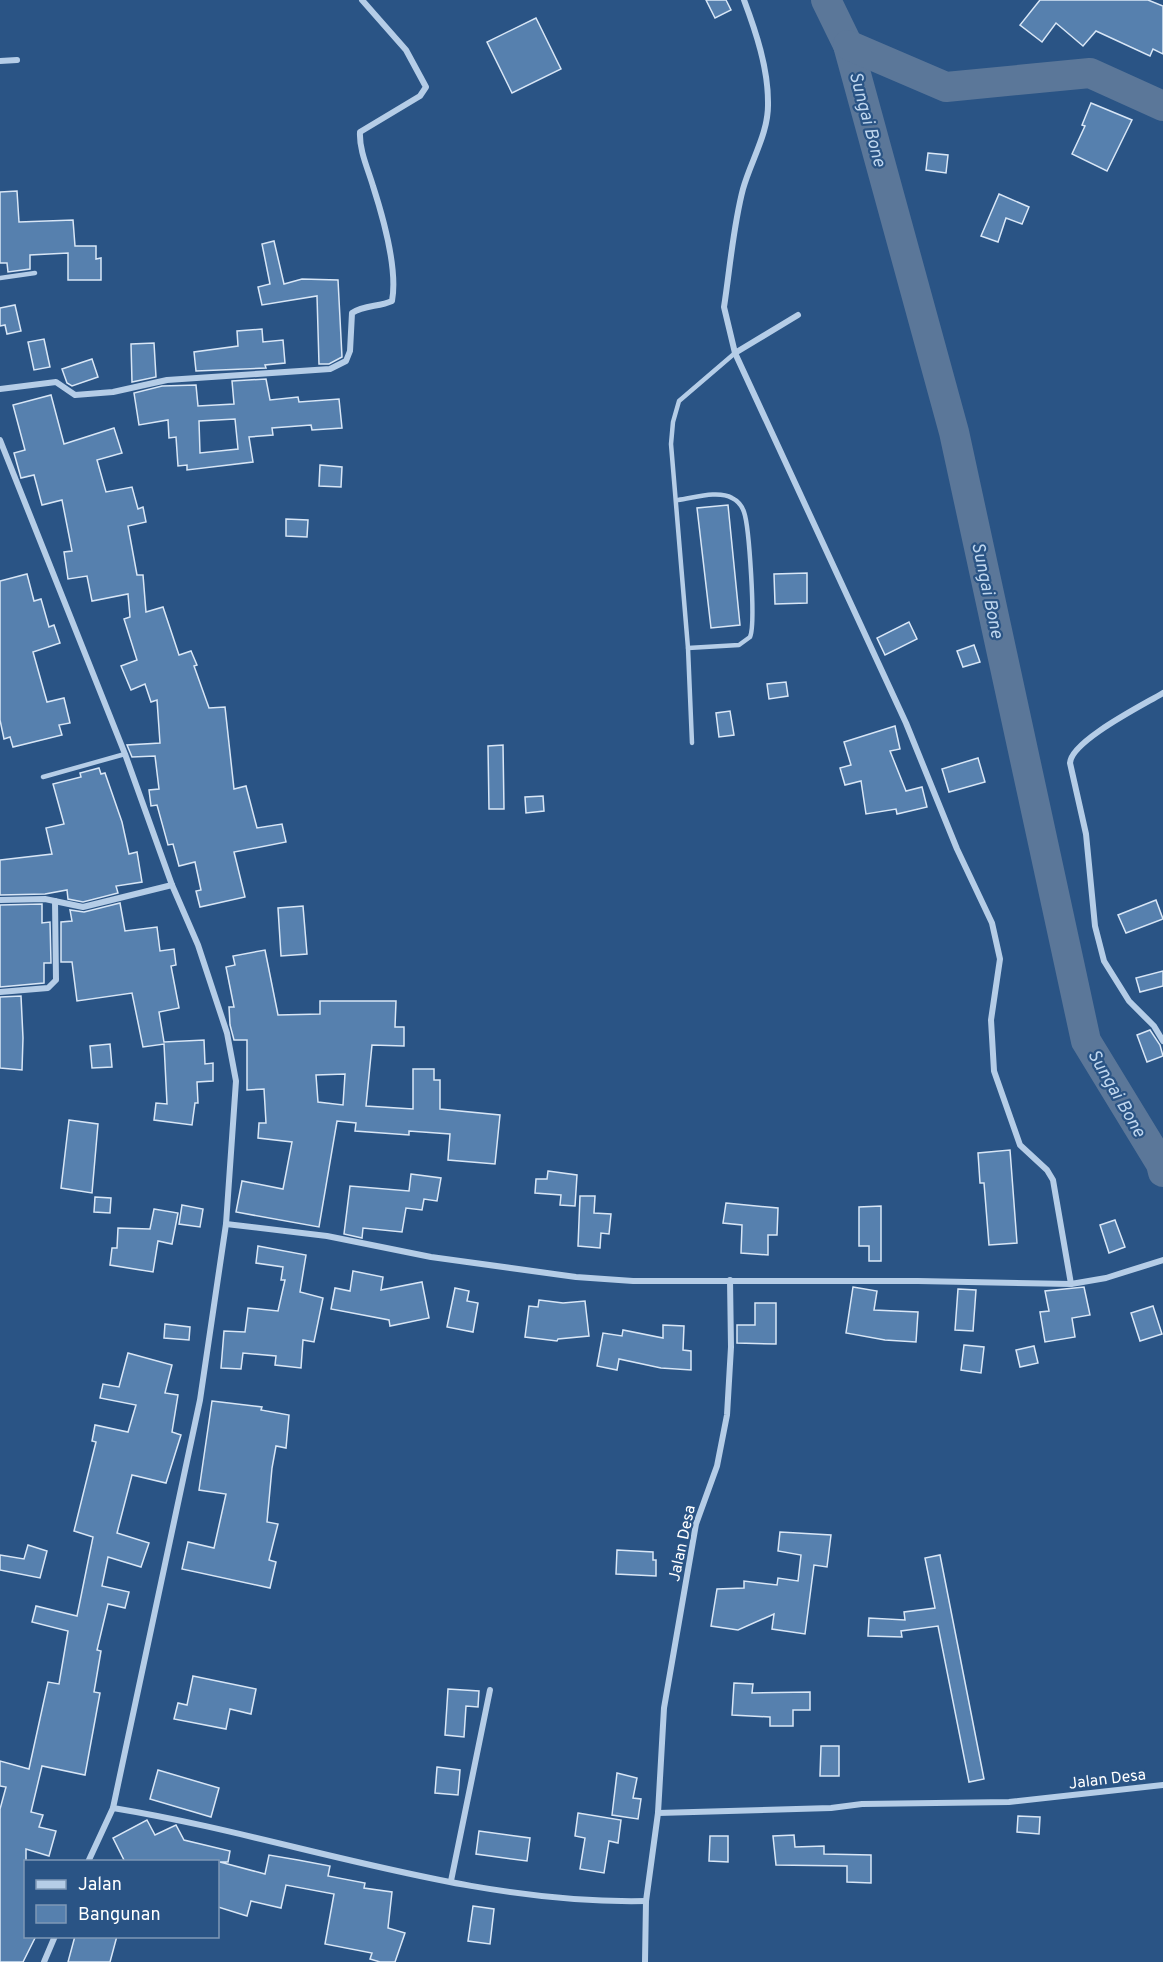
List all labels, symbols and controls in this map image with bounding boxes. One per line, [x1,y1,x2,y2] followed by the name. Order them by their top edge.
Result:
[843,69,890,170] water label: Sungai Bone
[965,540,1008,641] water label: Sungai Bone
[1081,1046,1150,1142] water label: Sungai Bone
[665,1503,701,1583] street label: Jalan Desa
[1067,1765,1147,1795] street label: Jalan Desa
[24,1860,219,1938] legend
[78,1874,122,1897] text: Jalan
[78,1904,161,1927] text: Bangunan

